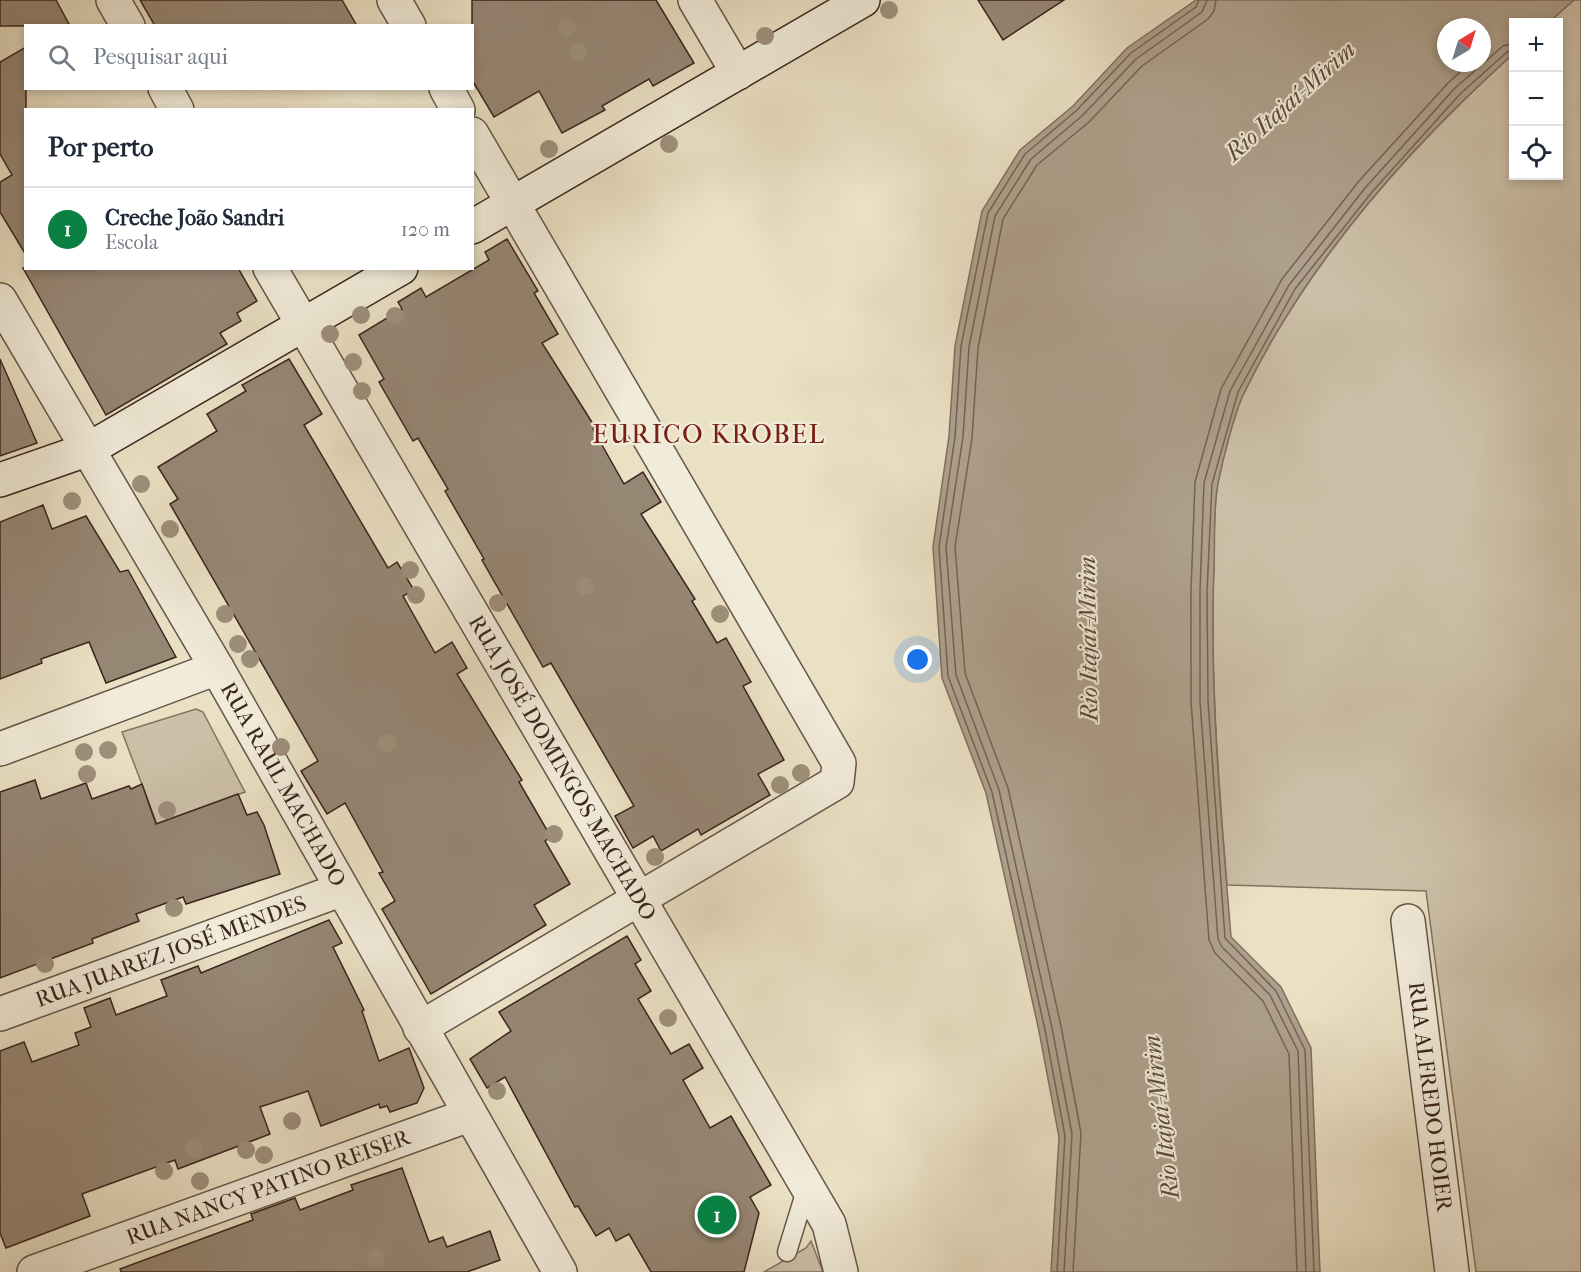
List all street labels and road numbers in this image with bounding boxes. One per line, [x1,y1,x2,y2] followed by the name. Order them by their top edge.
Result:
[463,611,662,925] street label: RUA JOSÉ DOMINGOS MACHADO
[215,678,351,891] street label: RUA RAUL MACHADO
[32,890,310,1013] street label: RUA JUAREZ JOSÉ MENDES
[1403,980,1457,1214] street label: RUA ALFREDO HOIER
[123,1124,415,1251] street label: RUA NANCY PATINO REISER

